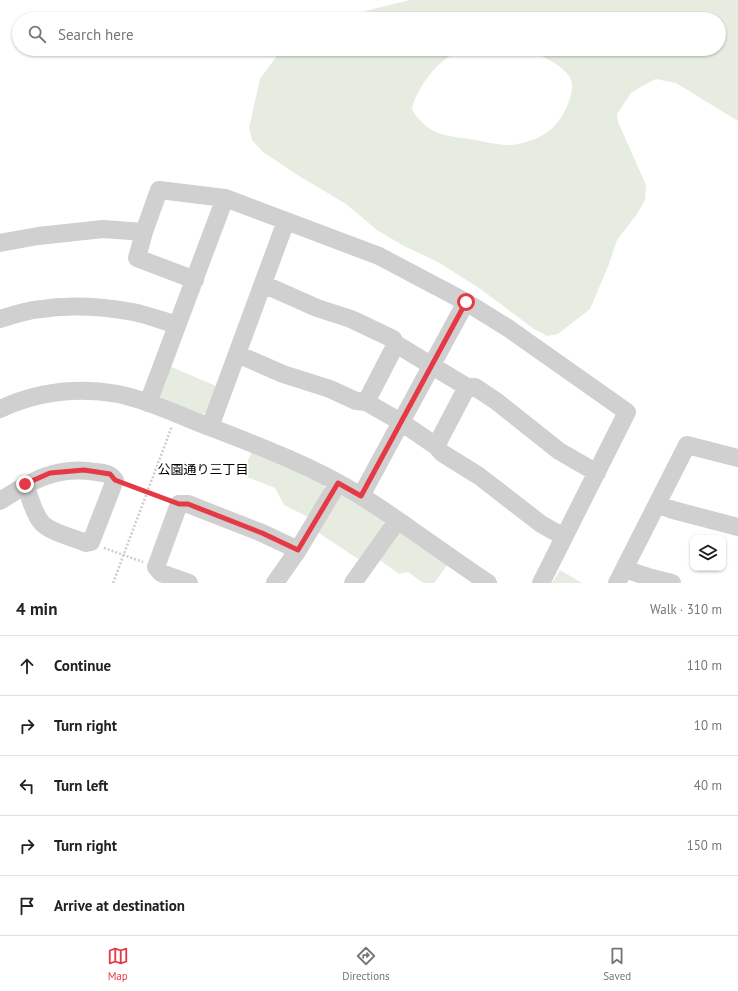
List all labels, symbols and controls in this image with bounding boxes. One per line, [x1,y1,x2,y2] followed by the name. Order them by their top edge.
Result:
[12,12,726,56] search box
[26,23,48,45] icon: search
[58,25,134,44] text: Search here
[457,293,475,311] route start
[157,461,249,478] district label: 公園通り三丁目
[16,475,34,493] route end
[690,535,726,571] map controls
[690,535,726,571] button: layers
[16,598,57,620] text: 4 min
[650,601,722,618] text: Walk · 310 m
[16,655,38,677] icon: ahead
[54,656,111,675] text: Continue
[687,657,722,674] text: 110 m
[16,715,38,737] icon: right
[54,716,117,735] text: Turn right
[694,717,722,734] text: 10 m
[16,775,38,797] icon: left
[54,776,108,795] text: Turn left
[694,777,722,794] text: 40 m
[16,835,38,857] icon: right
[54,836,117,855] text: Turn right
[687,837,722,854] text: 150 m
[16,895,38,917] icon: arrive
[54,896,185,915] text: Arrive at destination
[107,945,129,983] tab: Map
[342,945,390,983] tab: Directions
[603,945,631,983] tab: Saved

